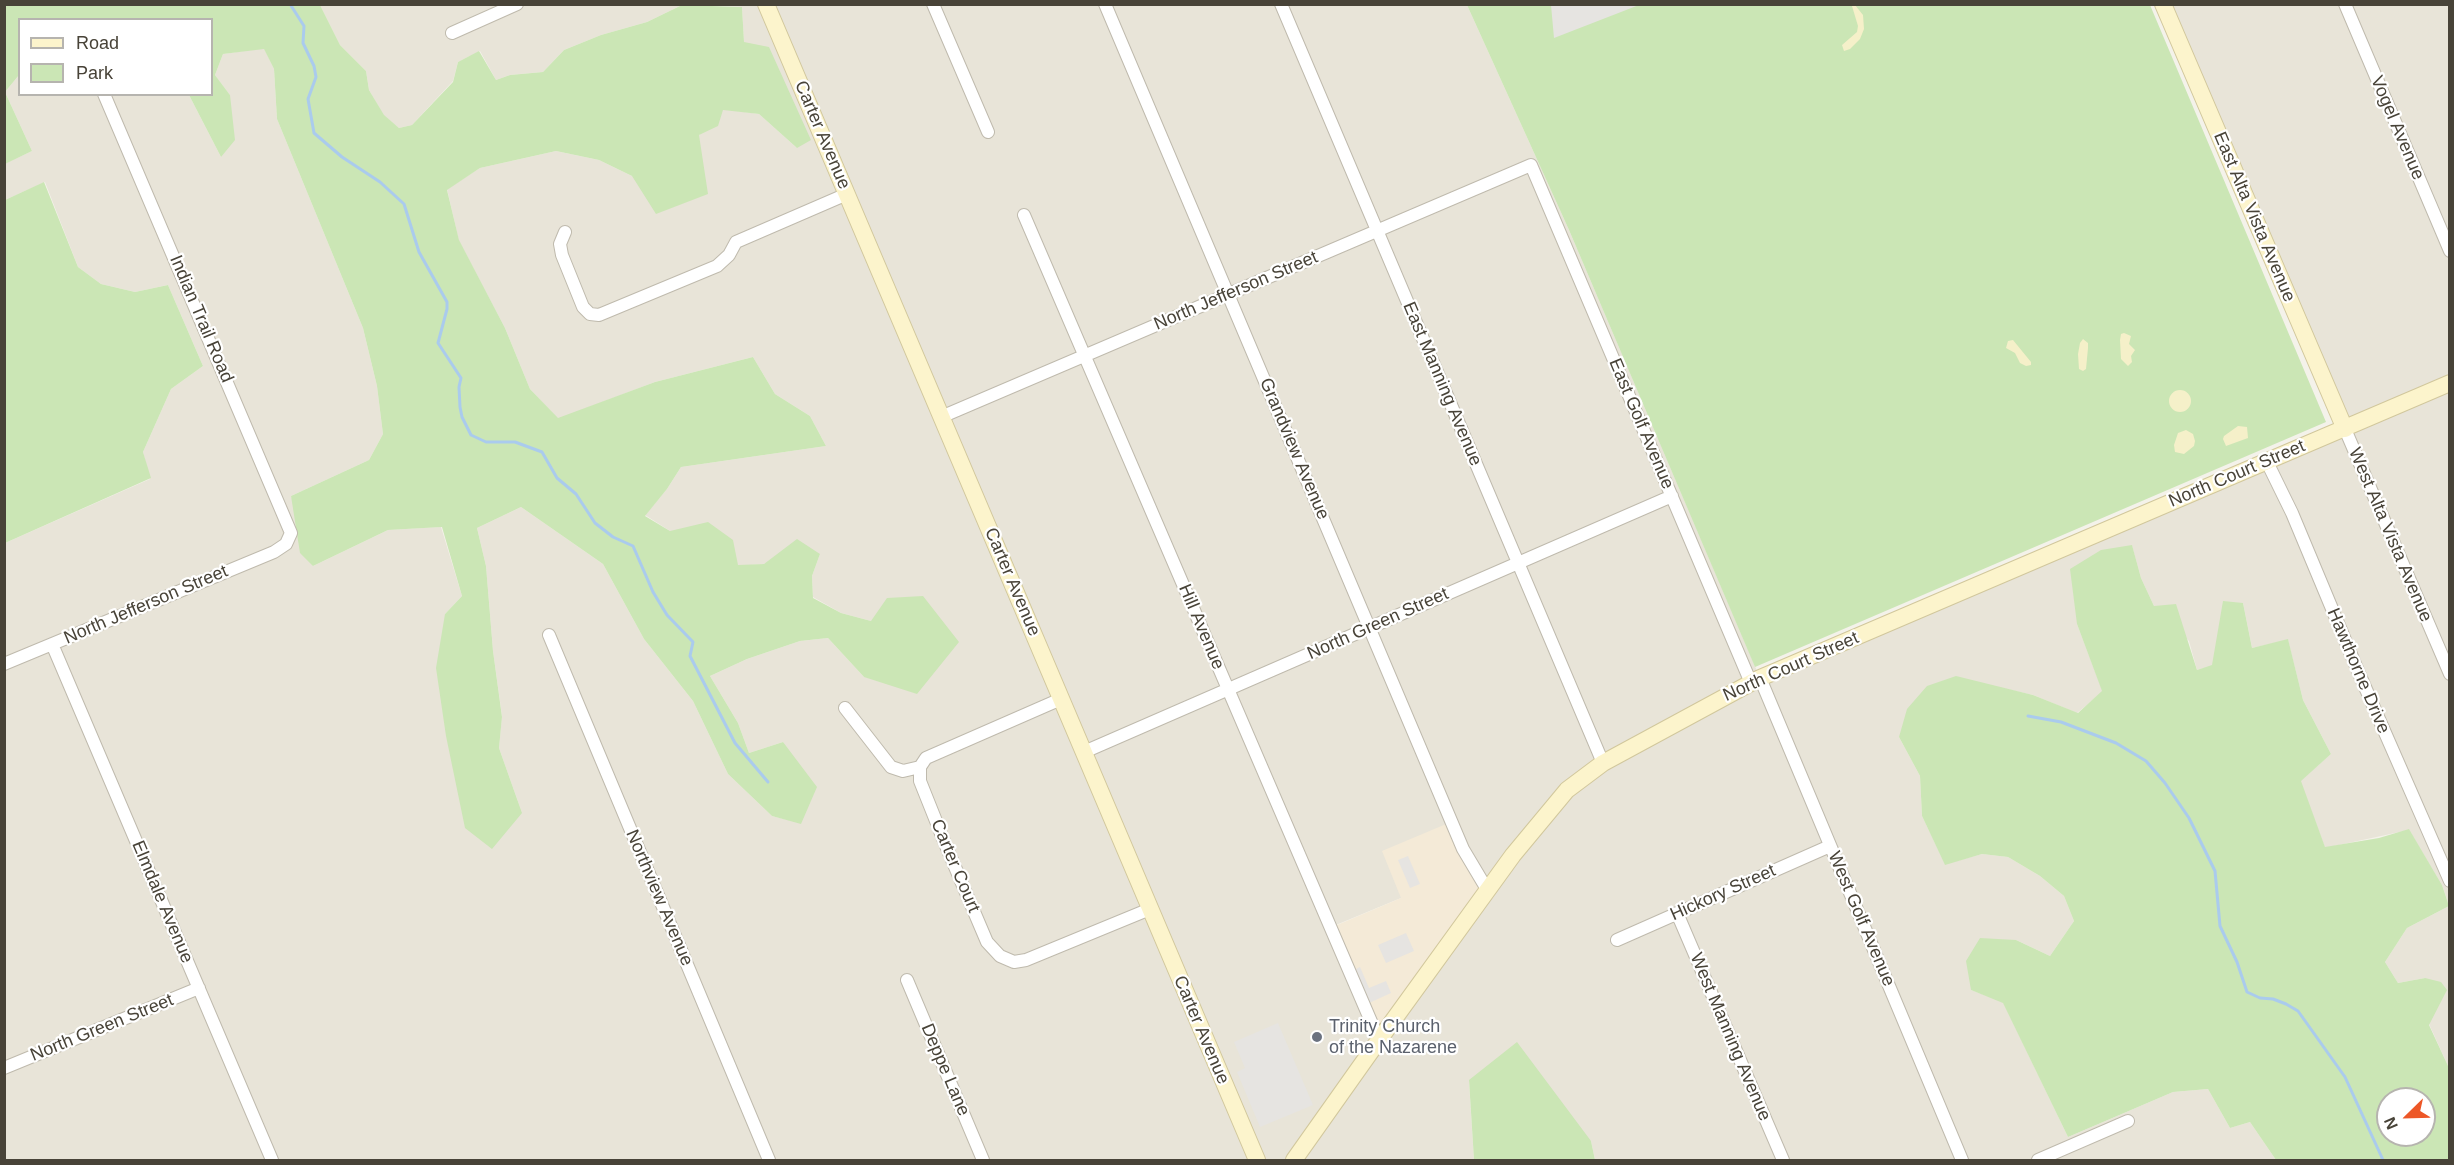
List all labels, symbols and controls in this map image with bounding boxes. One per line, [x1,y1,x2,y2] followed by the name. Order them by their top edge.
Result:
[18,18,213,96] legend
[76,33,119,53] text: Road
[76,63,113,83] text: Park
[2365,73,2429,183] street label: Vogel Avenue
[789,78,855,192] street label: Carter Avenue
[2208,129,2300,305] street label: East Alta Vista Avenue
[1151,247,1321,335] street label: North Jefferson Street
[164,252,238,386] street label: Indian Trail Road
[1398,299,1486,469] street label: East Manning Avenue
[1604,355,1678,493] street label: East Golf Avenue
[1254,375,1334,523] street label: Grandview Avenue
[2166,436,2308,512] street label: North Court Street
[2344,445,2436,625] street label: West Alta Vista Avenue
[979,525,1045,639] street label: Carter Avenue
[61,561,231,649] street label: North Jefferson Street
[1173,581,1229,673] street label: Hill Avenue
[1304,583,1452,665] street label: North Green Street
[2322,605,2394,737] street label: Hawthorne Drive
[1720,627,1862,707] street label: North Court Street
[926,816,984,916] street label: Carter Court
[621,827,697,969] street label: Northview Avenue
[127,838,197,966] street label: Elmdale Avenue
[1823,848,1899,990] street label: West Golf Avenue
[1667,860,1779,926] street label: Hickory Street
[1685,950,1775,1124] street label: West Manning Avenue
[1168,973,1234,1087] street label: Carter Avenue
[27,990,177,1066] street label: North Green Street
[1329,1016,1457,1058] place label: Trinity Church of the Nazarene
[916,1021,974,1119] street label: Deppe Lane
[1310,1030,1324,1044] marker: Trinity Church of the Nazarene
[2376,1087,2436,1147] north arrow
[2381,1115,2401,1132] text: N

